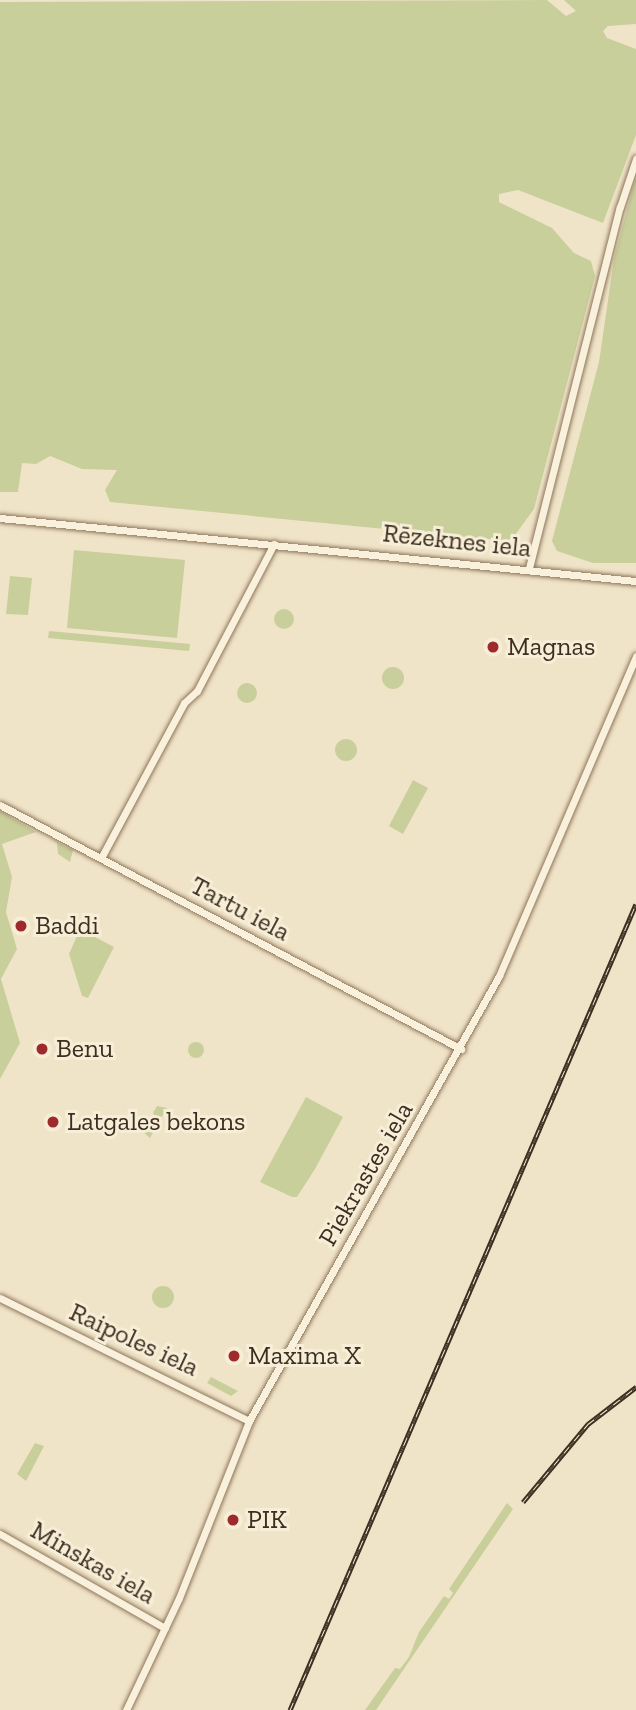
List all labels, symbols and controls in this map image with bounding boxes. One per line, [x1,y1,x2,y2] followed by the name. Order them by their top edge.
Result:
[381,518,533,564] street label: Rēzeknes iela
[507,631,595,663] place label: Magnas
[485,639,501,655] marker: Magnas
[185,870,295,948] street label: Tartu iela
[35,910,99,942] place label: Baddi
[13,918,29,934] marker: Baddi
[56,1033,113,1065] place label: Benu
[34,1041,50,1057] marker: Benu
[312,1097,420,1251] street label: Piekrastes iela
[67,1106,245,1138] place label: Latgales bekons
[45,1114,61,1130] marker: Latgales bekons
[64,1297,204,1383] street label: Raipoles iela
[248,1340,361,1372] place label: Maxima X
[226,1348,242,1364] marker: Maxima X
[247,1504,287,1536] place label: PIK
[225,1512,241,1528] marker: PIK
[25,1515,161,1611] street label: Minskas iela

